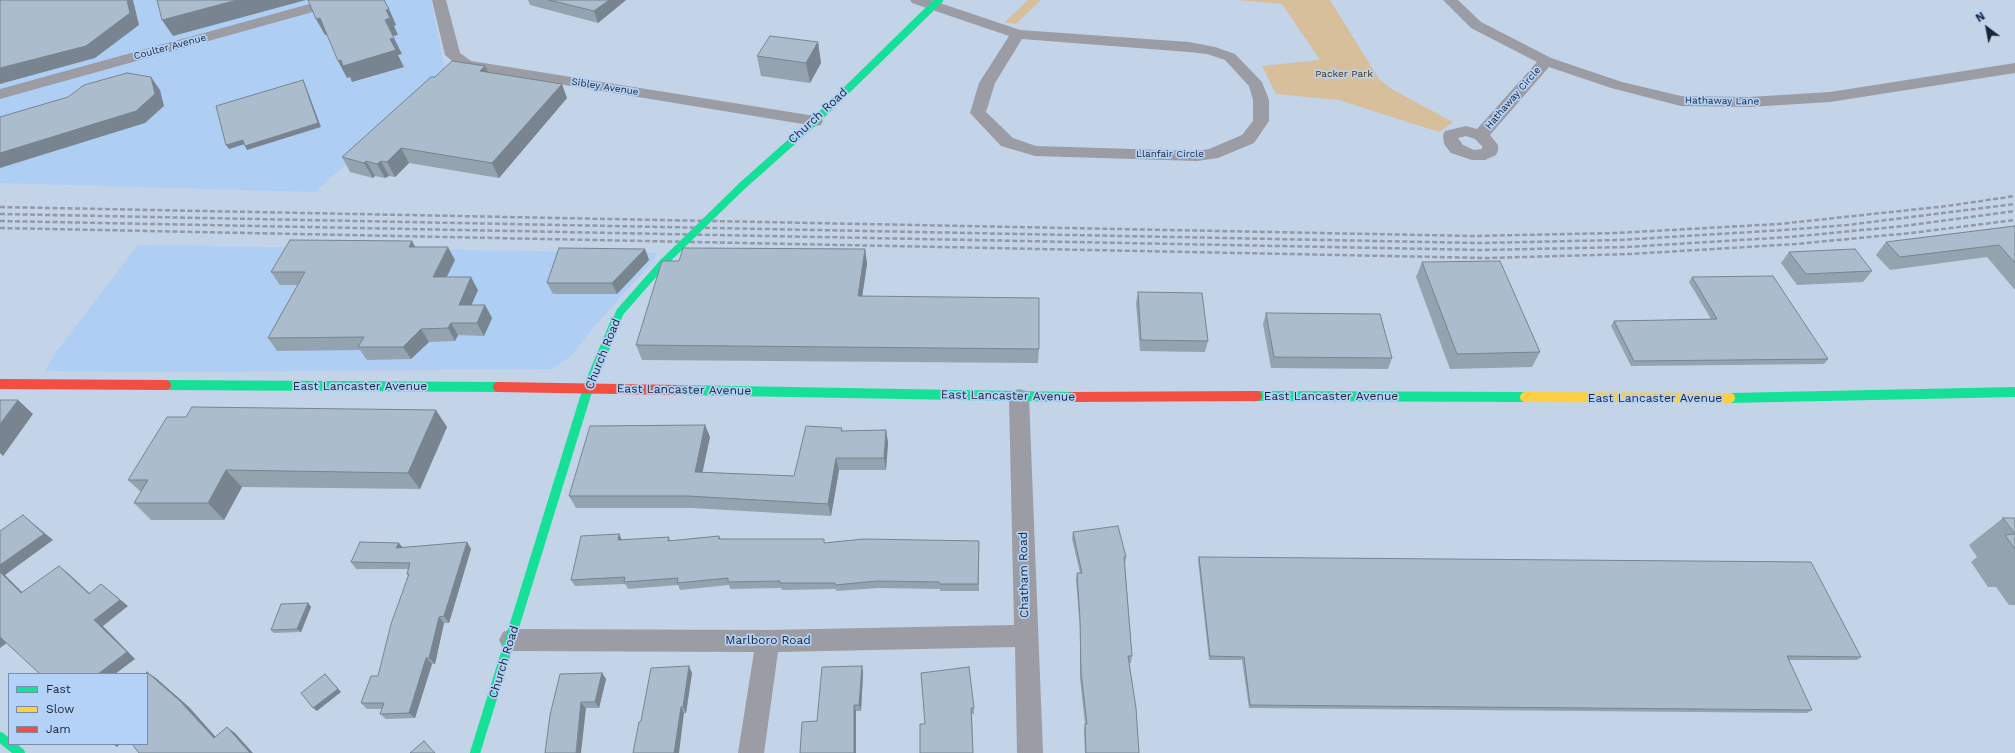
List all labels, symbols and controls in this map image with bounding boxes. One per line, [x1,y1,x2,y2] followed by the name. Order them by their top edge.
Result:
[1967,8,2007,48] north arrow
[1973,10,1987,25] text: N
[132,32,208,62] street label: Coulter Avenue
[1483,64,1543,132] street label: Hathaway Circle
[1315,68,1373,80] park label: Packer Park
[571,76,639,98] street label: Sibley Avenue
[786,85,850,147] street label: Church Road
[1685,94,1759,108] street label: Hathaway Lane
[1136,148,1204,160] street label: Llanfair Circle
[582,316,624,392] street label: Church Road
[293,379,427,393] street label: East Lancaster Avenue
[617,382,751,398] street label: East Lancaster Avenue
[941,388,1075,404] street label: East Lancaster Avenue
[1264,389,1398,403] street label: East Lancaster Avenue
[1588,391,1722,405] street label: East Lancaster Avenue
[1016,532,1032,618] street label: Chatham Road
[486,624,522,700] street label: Church Road
[725,633,811,647] street label: Marlboro Road
[8,673,148,745] legend
[46,682,71,696] text: Fast
[46,702,74,716] text: Slow
[46,722,71,736] text: Jam

